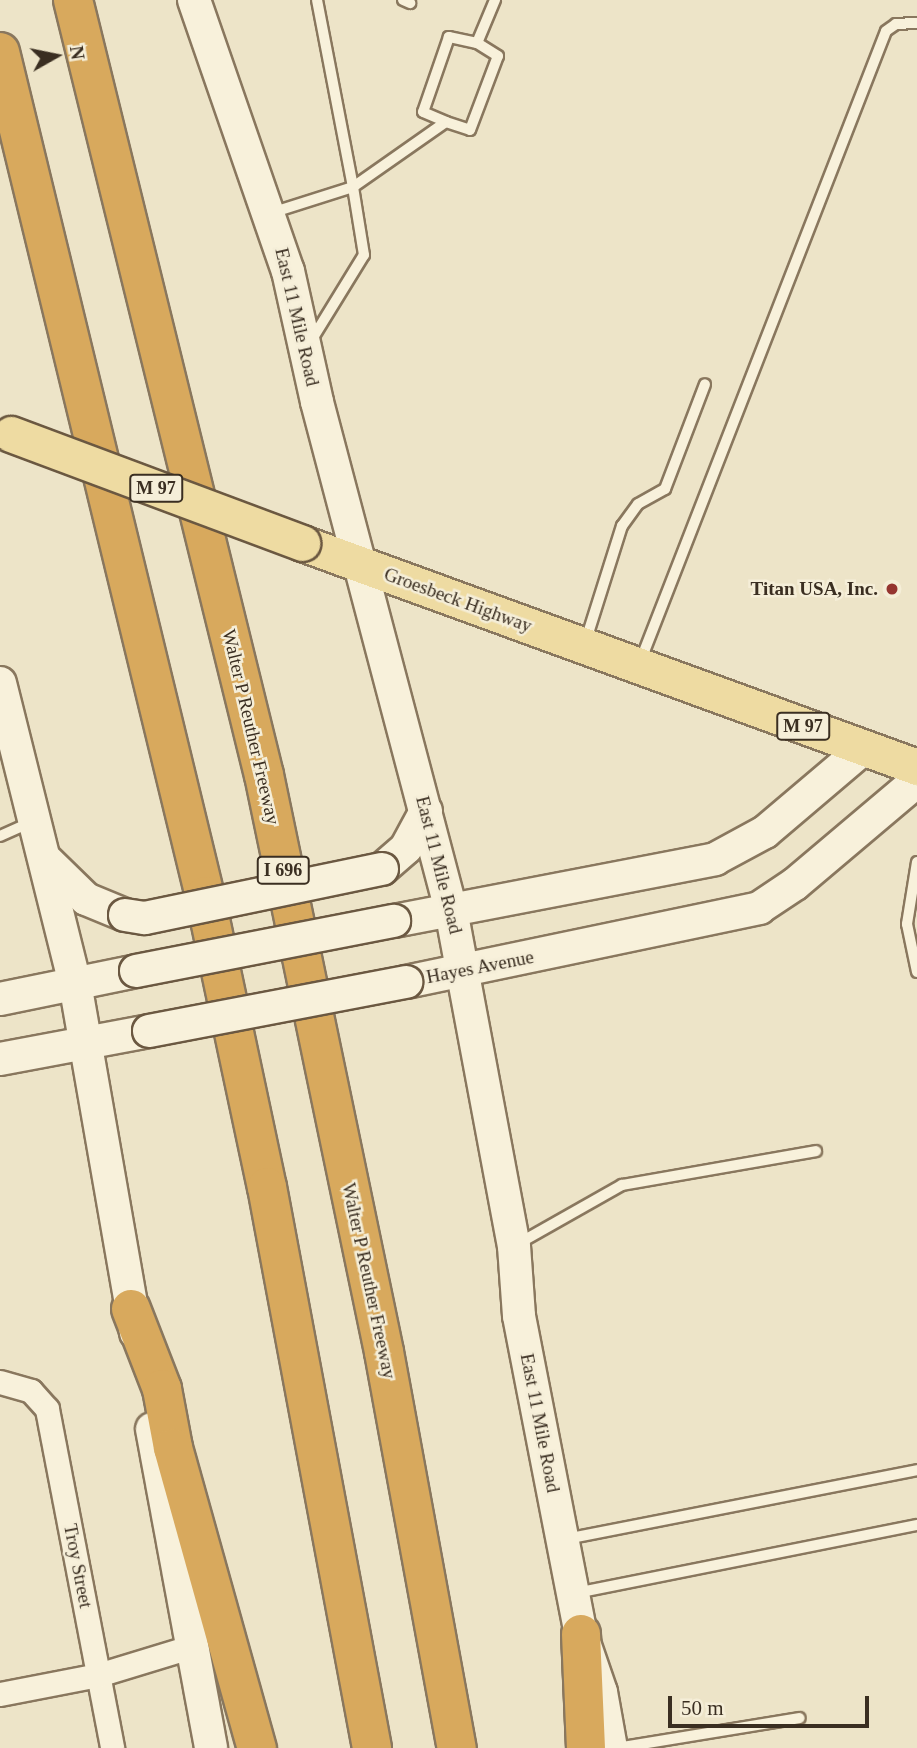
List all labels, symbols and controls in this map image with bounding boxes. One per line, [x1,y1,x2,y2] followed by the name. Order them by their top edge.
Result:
[21,21,91,91] north arrow
[66,44,89,61] text: N
[270,246,324,388] street label: East 11 Mile Road
[128,474,184,502] road number: M 97
[381,563,535,637] street label: Groesbeck Highway
[751,578,878,600] place label: Titan USA, Inc.
[884,581,900,597] marker: Titan USA, Inc.
[217,627,285,827] street label: Walter P Reuther Freeway
[775,712,831,740] road number: M 97
[411,794,467,936] street label: East 11 Mile Road
[255,856,311,884] road number: I 696
[424,945,536,989] street label: Hayes Avenue
[337,1181,401,1381] street label: Walter P Reuther Freeway
[515,1351,565,1495] street label: East 11 Mile Road
[59,1522,97,1610] street label: Troy Street
[672,1682,873,1726] scale bar
[681,1696,724,1720] text: 50 m

